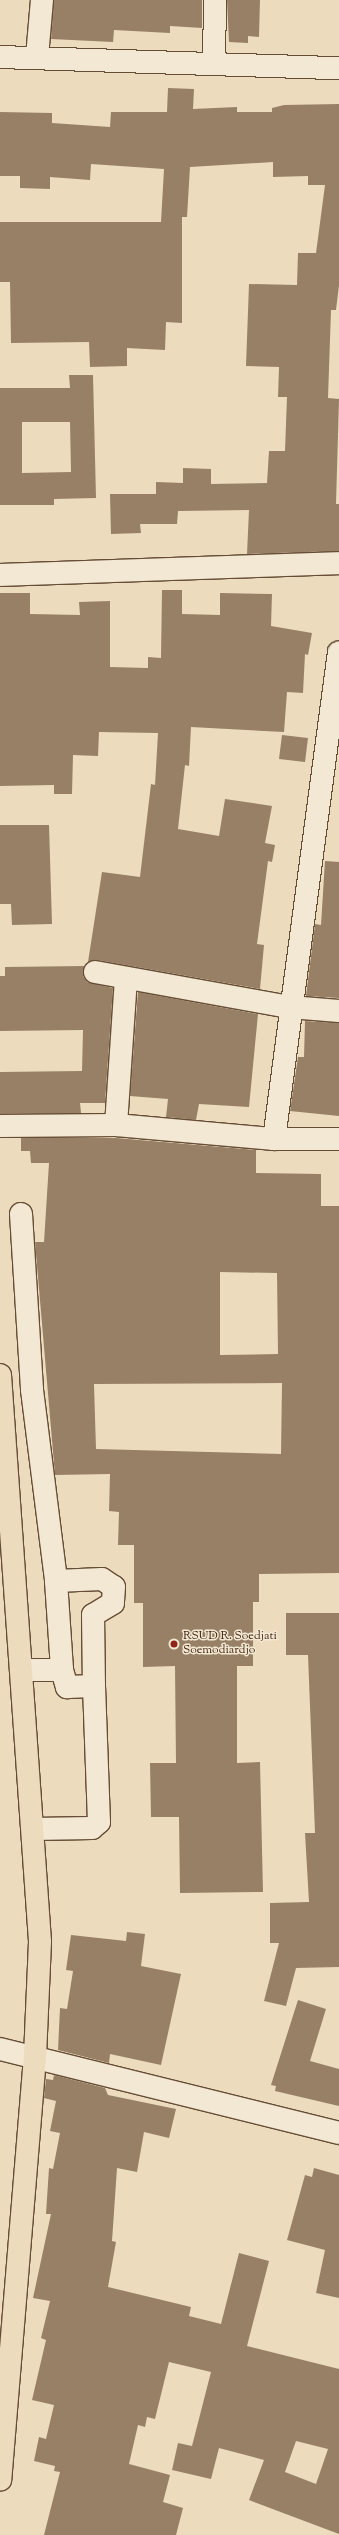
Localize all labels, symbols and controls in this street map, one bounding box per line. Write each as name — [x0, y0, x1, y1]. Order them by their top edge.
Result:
place label: RSUD R. Soedjati Soemodiardjo — [183, 1630, 277, 1658]
marker: RSUD R. Soedjati Soemodiardjo — [168, 1638, 180, 1650]

